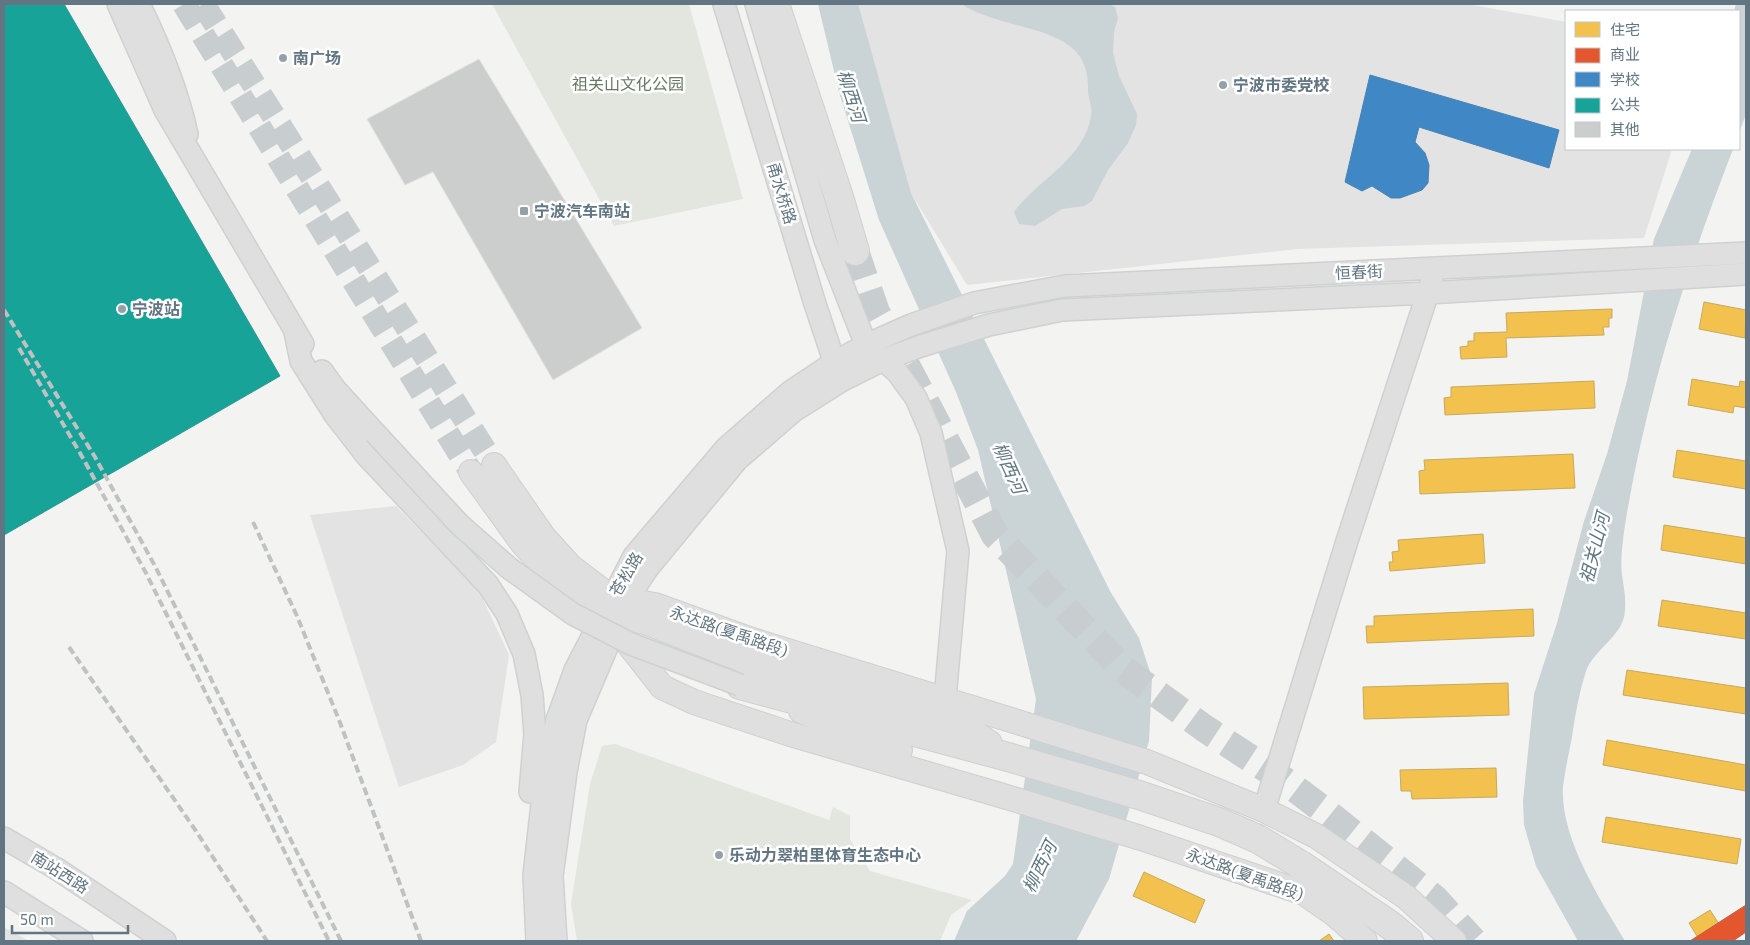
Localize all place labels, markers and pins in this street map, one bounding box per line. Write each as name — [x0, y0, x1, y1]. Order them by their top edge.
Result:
place label: 南广场 — [293, 48, 341, 67]
marker: 南广场 — [277, 52, 289, 64]
place label: 宁波市委党校 — [1233, 75, 1330, 94]
marker: 宁波市委党校 — [1217, 79, 1229, 91]
place label: 宁波汽车南站 — [534, 201, 630, 220]
marker: 宁波汽车南站 — [518, 205, 530, 217]
place label: 宁波站 — [132, 299, 180, 318]
marker: 宁波站 — [116, 303, 128, 315]
place label: 乐动力翠柏里体育生态中心 — [729, 845, 921, 864]
marker: 乐动力翠柏里体育生态中心 — [713, 849, 725, 861]

